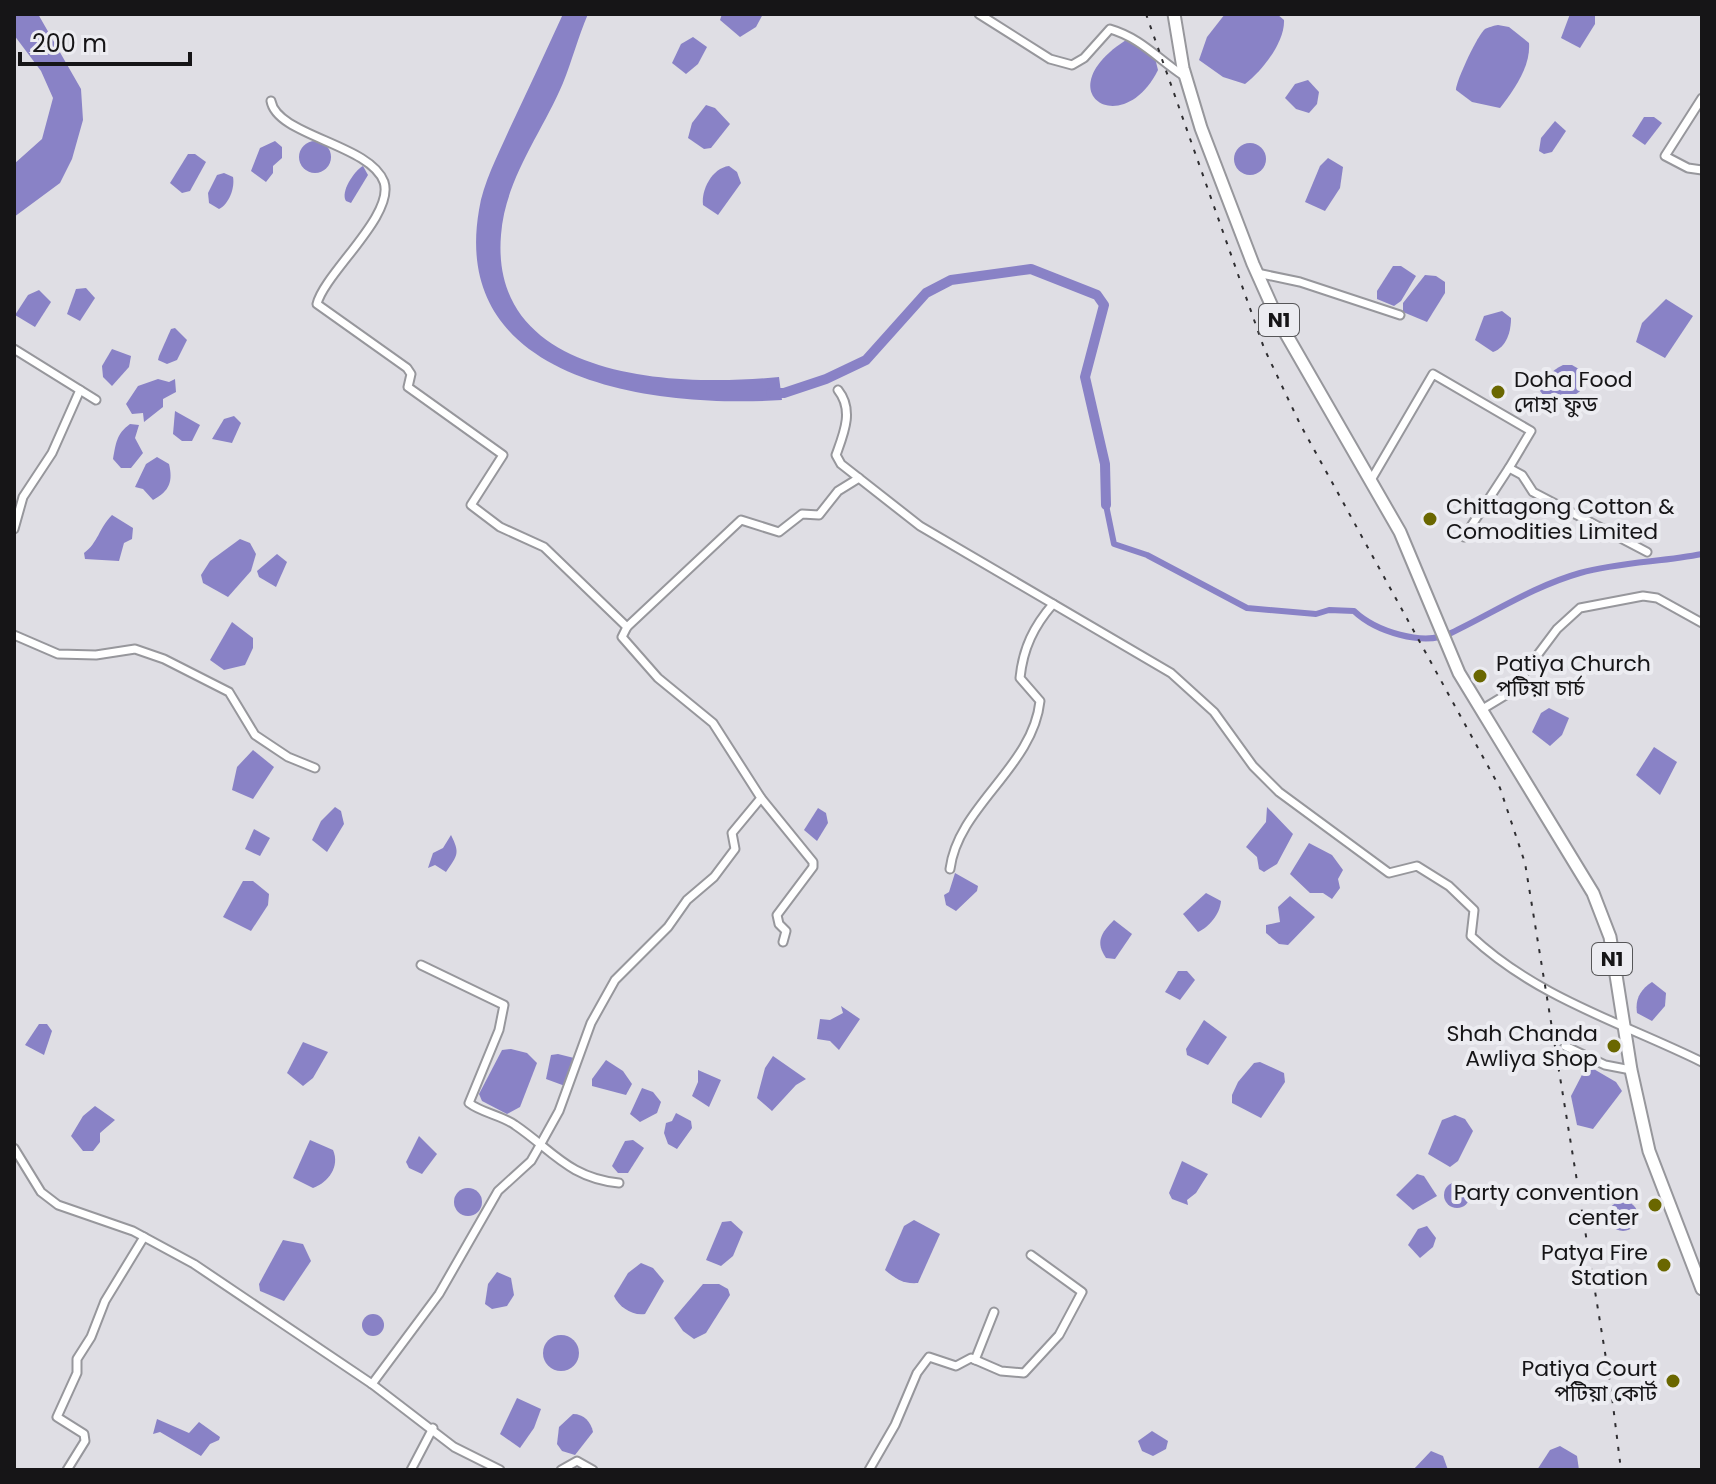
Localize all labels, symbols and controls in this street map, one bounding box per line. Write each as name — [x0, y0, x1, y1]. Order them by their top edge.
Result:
scale bar — [20, 16, 190, 66]
text: 200 m — [32, 27, 107, 60]
road number: N1 — [1259, 304, 1299, 336]
place label: Doha Food দোহা ফুড — [1514, 364, 1633, 420]
marker: Doha Food দোহা ফুড — [1489, 383, 1507, 401]
place label: Chittagong Cotton & Comodities Limited — [1446, 491, 1675, 547]
marker: Chittagong Cotton & Comodities Limited — [1421, 510, 1439, 528]
place label: Patiya Church পটিয়া চার্চ — [1496, 648, 1651, 704]
marker: Patiya Church পটিয়া চার্চ — [1471, 667, 1489, 685]
road number: N1 — [1592, 943, 1632, 975]
place label: Shah Chanda Awliya Shop — [1446, 1018, 1598, 1074]
marker: Shah Chanda Awliya Shop — [1605, 1037, 1623, 1055]
place label: Party convention center — [1454, 1177, 1639, 1233]
marker: Party convention center — [1646, 1196, 1664, 1214]
place label: Patya Fire Station — [1541, 1237, 1648, 1293]
marker: Patya Fire Station — [1655, 1256, 1673, 1274]
place label: Patiya Court পটিয়া কোর্ট — [1521, 1353, 1658, 1409]
marker: Patiya Court পটিয়া কোর্ট — [1664, 1372, 1682, 1390]

